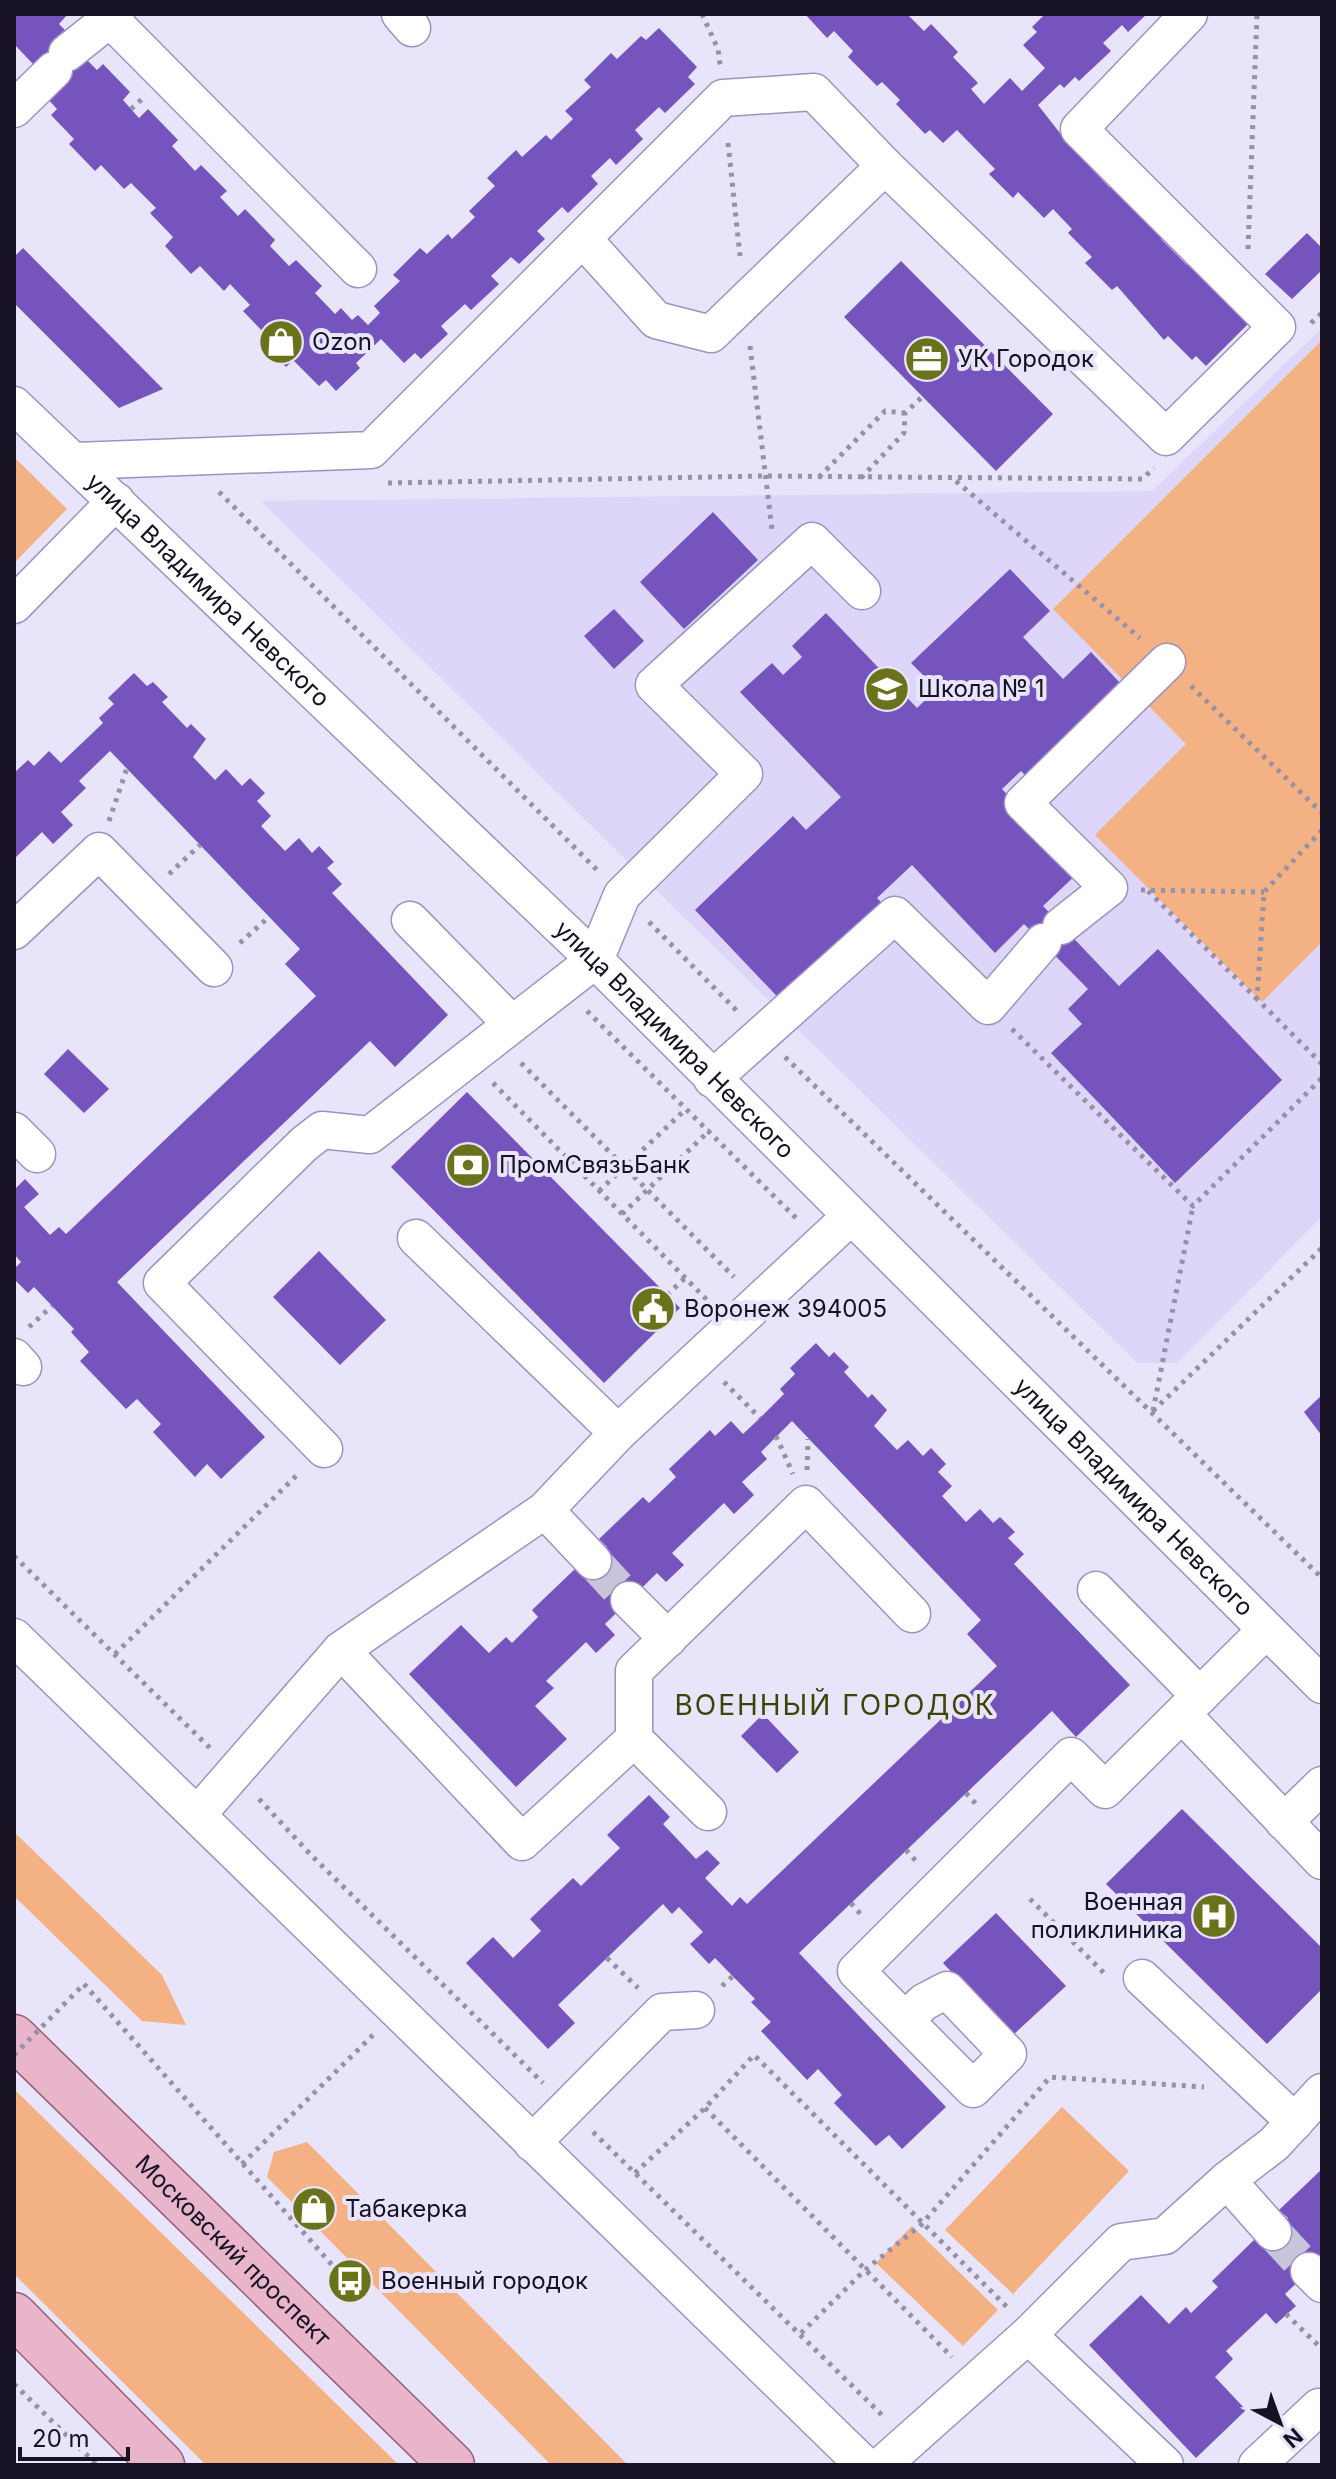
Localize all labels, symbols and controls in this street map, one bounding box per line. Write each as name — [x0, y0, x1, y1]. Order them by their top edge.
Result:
shop icon: Ozon — [257, 318, 305, 366]
place label: Ozon — [312, 327, 372, 356]
office icon: УК Городок — [903, 335, 951, 383]
place label: УК Городок — [958, 344, 1094, 373]
street label: улица Владимира Невского — [80, 467, 336, 713]
school or university icon: Школа № 1 — [863, 665, 911, 713]
place label: Школа № 1 — [918, 674, 1045, 703]
street label: улица Владимира Невского — [549, 914, 801, 1164]
bank icon: ПромСвязьБанк — [444, 1141, 492, 1189]
place label: ПромСвязьБанк — [499, 1150, 690, 1179]
public building icon: Воронеж 394005 — [629, 1285, 677, 1333]
place label: Воронеж 394005 — [684, 1294, 887, 1323]
street label: улица Владимира Невского — [1008, 1371, 1259, 1622]
district label: ВОЕННЫЙ ГОРОДОК — [674, 1687, 996, 1722]
place label: Военная поликлиника — [1031, 1887, 1183, 1944]
hospital icon: Военная поликлиника — [1190, 1892, 1238, 1940]
street label: Московский проспект — [130, 2149, 337, 2352]
shop icon: Табакерка — [290, 2185, 338, 2233]
place label: Табакерка — [345, 2194, 468, 2223]
bus stop icon: Военный городок — [326, 2257, 374, 2305]
place label: Военный городок — [381, 2266, 588, 2295]
north arrow — [1240, 2383, 1320, 2463]
scale bar — [20, 2411, 128, 2461]
text: N — [1278, 2423, 1308, 2453]
text: 20 m — [32, 2424, 90, 2453]

